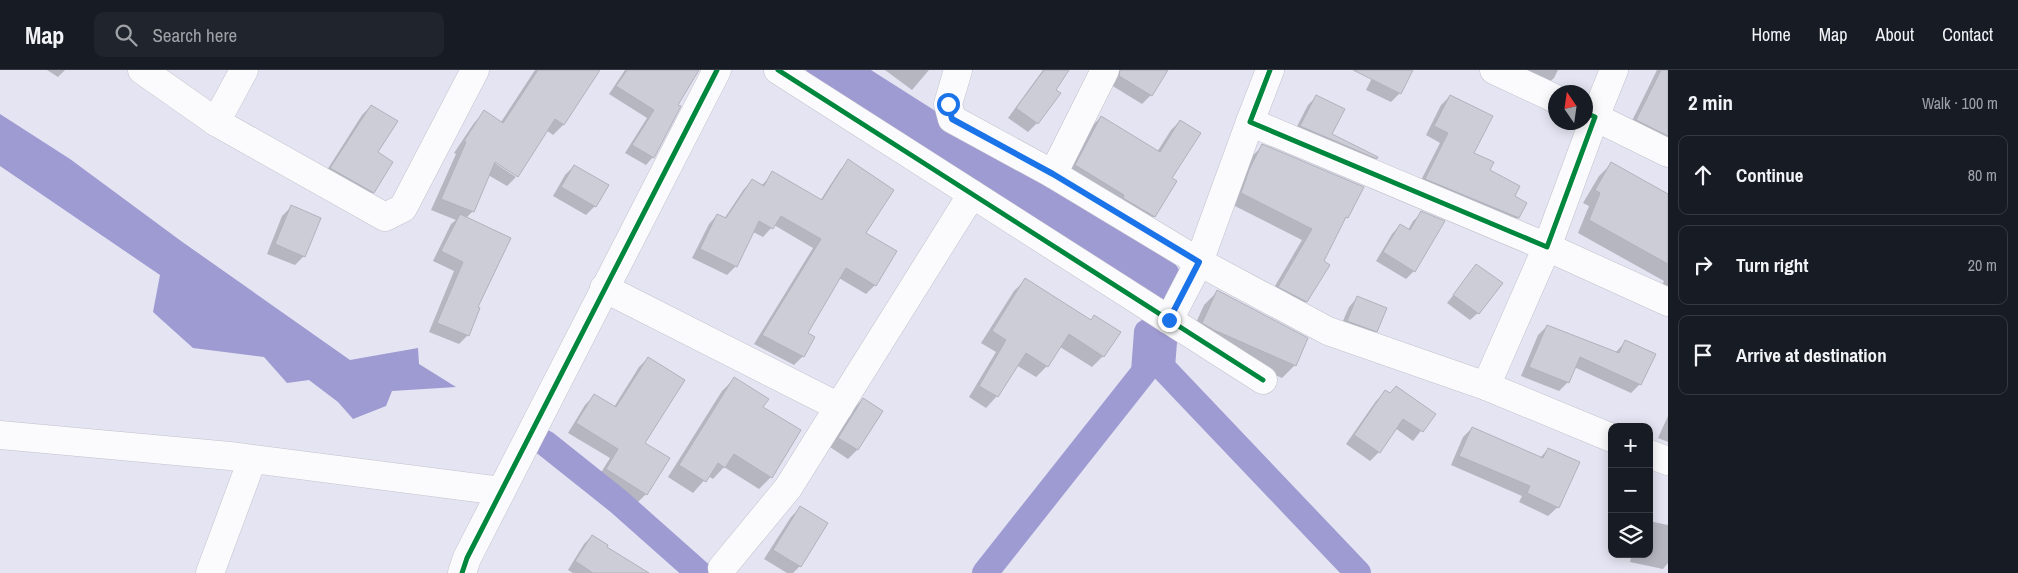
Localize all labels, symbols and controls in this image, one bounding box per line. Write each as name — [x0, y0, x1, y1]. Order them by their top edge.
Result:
search box — [94, 12, 444, 57]
text: Map — [25, 19, 64, 51]
icon: search — [112, 21, 140, 49]
text: Search here — [152, 22, 237, 48]
text: Home — [1751, 22, 1791, 47]
text: Map — [1819, 22, 1848, 47]
text: About — [1876, 22, 1914, 47]
text: Contact — [1942, 22, 1993, 47]
north arrow — [1548, 85, 1593, 130]
text: 2 min — [1688, 88, 1733, 117]
text: Walk · 100 m — [1922, 92, 1998, 114]
route start — [937, 93, 960, 116]
icon: ahead — [1689, 161, 1717, 189]
text: Continue — [1736, 162, 1804, 188]
text: 80 m — [1968, 164, 1997, 186]
icon: right — [1689, 251, 1717, 279]
text: Turn right — [1736, 252, 1808, 278]
text: 20 m — [1968, 254, 1997, 276]
route end — [1158, 309, 1181, 332]
icon: arrive — [1689, 341, 1717, 369]
text: Arrive at destination — [1736, 342, 1887, 368]
map controls — [1608, 423, 1653, 558]
button: + — [1608, 423, 1653, 468]
button: − — [1608, 468, 1653, 513]
button: layers — [1608, 513, 1653, 558]

